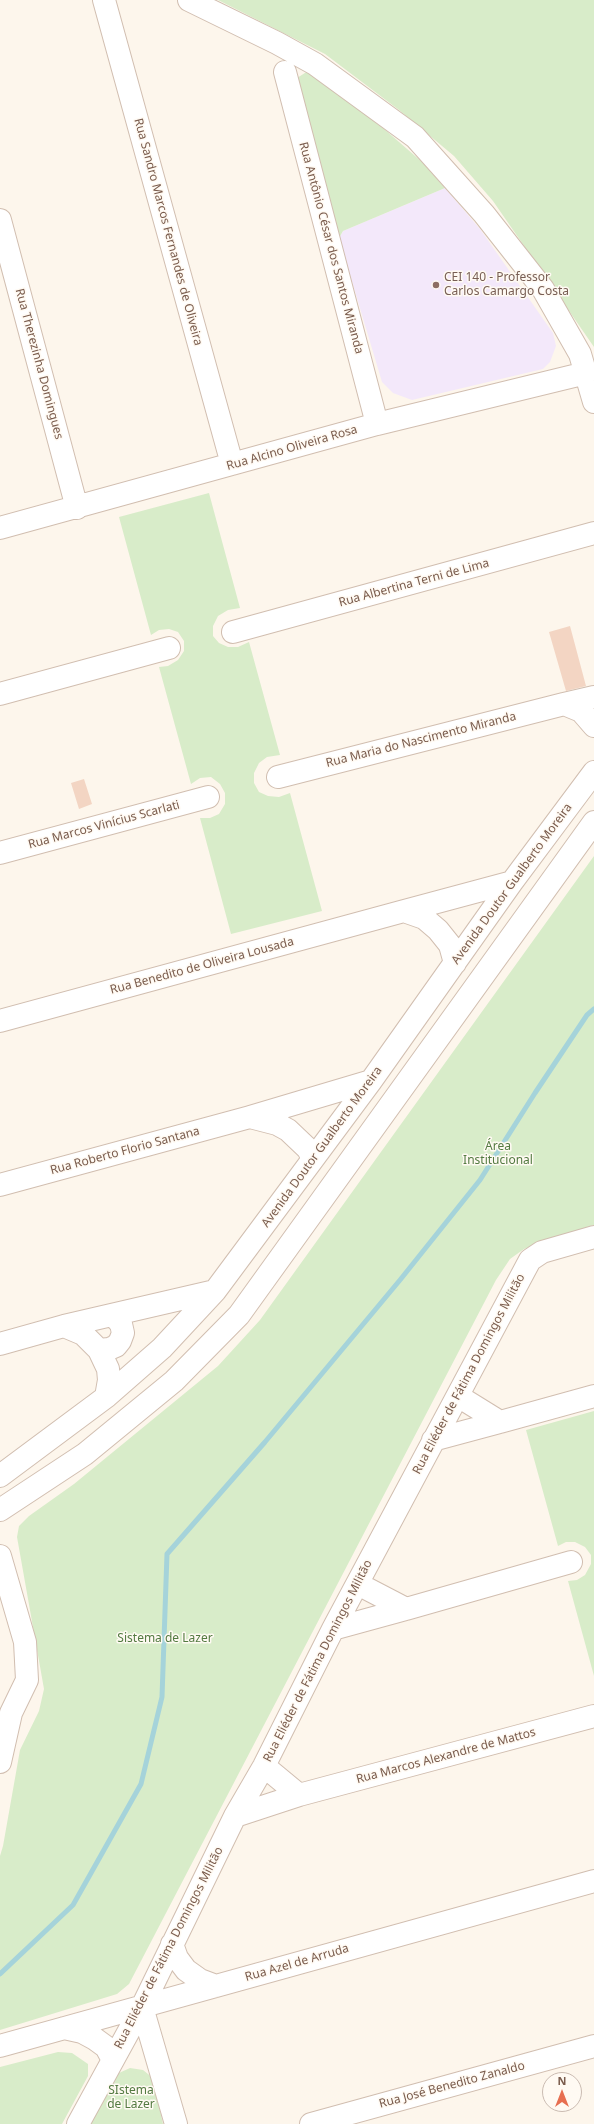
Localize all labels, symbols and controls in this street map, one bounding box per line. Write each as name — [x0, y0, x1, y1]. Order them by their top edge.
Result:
street label: Rua Sandro Marcos Fernandes de Oliveira — [131, 117, 205, 347]
street label: Rua Antônio César dos Santos Miranda — [296, 140, 366, 356]
place label: CEI 140 - Professor Carlos Camargo Costa — [444, 271, 569, 299]
marker: CEI 140 - Professor Carlos Camargo Costa — [431, 280, 441, 290]
street label: Rua Therezinha Domingues — [12, 287, 66, 441]
street label: Rua Alcino Oliveira Rosa — [225, 422, 359, 474]
street label: Rua Albertina Terni de Lima — [337, 556, 491, 610]
street label: Rua Maria do Nascimento Miranda — [324, 709, 518, 771]
street label: Rua Marcos Vinícius Scarlati — [27, 798, 181, 852]
street label: Avenida Doutor Gualberto Moreira — [449, 801, 575, 967]
street label: Rua Benedito de Oliveira Lousada — [109, 935, 295, 997]
street label: Avenida Doutor Gualberto Moreira — [259, 1064, 385, 1230]
street label: Rua Roberto Florio Santana — [49, 1124, 201, 1178]
park label: Área Institucional — [463, 1140, 533, 1168]
street label: Rua Eliéder de Fátima Domingos Militão — [410, 1271, 528, 1477]
street label: Rua Eliéder de Fátima Domingos Militão — [260, 1557, 376, 1765]
park label: Sistema de Lazer — [117, 1632, 213, 1646]
street label: Rua Marcos Alexandre de Mattos — [355, 1725, 537, 1787]
street label: Rua Eliéder de Fátima Domingos Militão — [111, 1844, 227, 2052]
street label: Rua Azel de Arruda — [243, 1941, 351, 1985]
street label: Rua José Benedito Zanaldo — [378, 2059, 526, 2111]
north arrow — [542, 2072, 582, 2112]
text: N — [558, 2073, 566, 2088]
park label: SIstema de Lazer — [107, 2084, 155, 2112]

